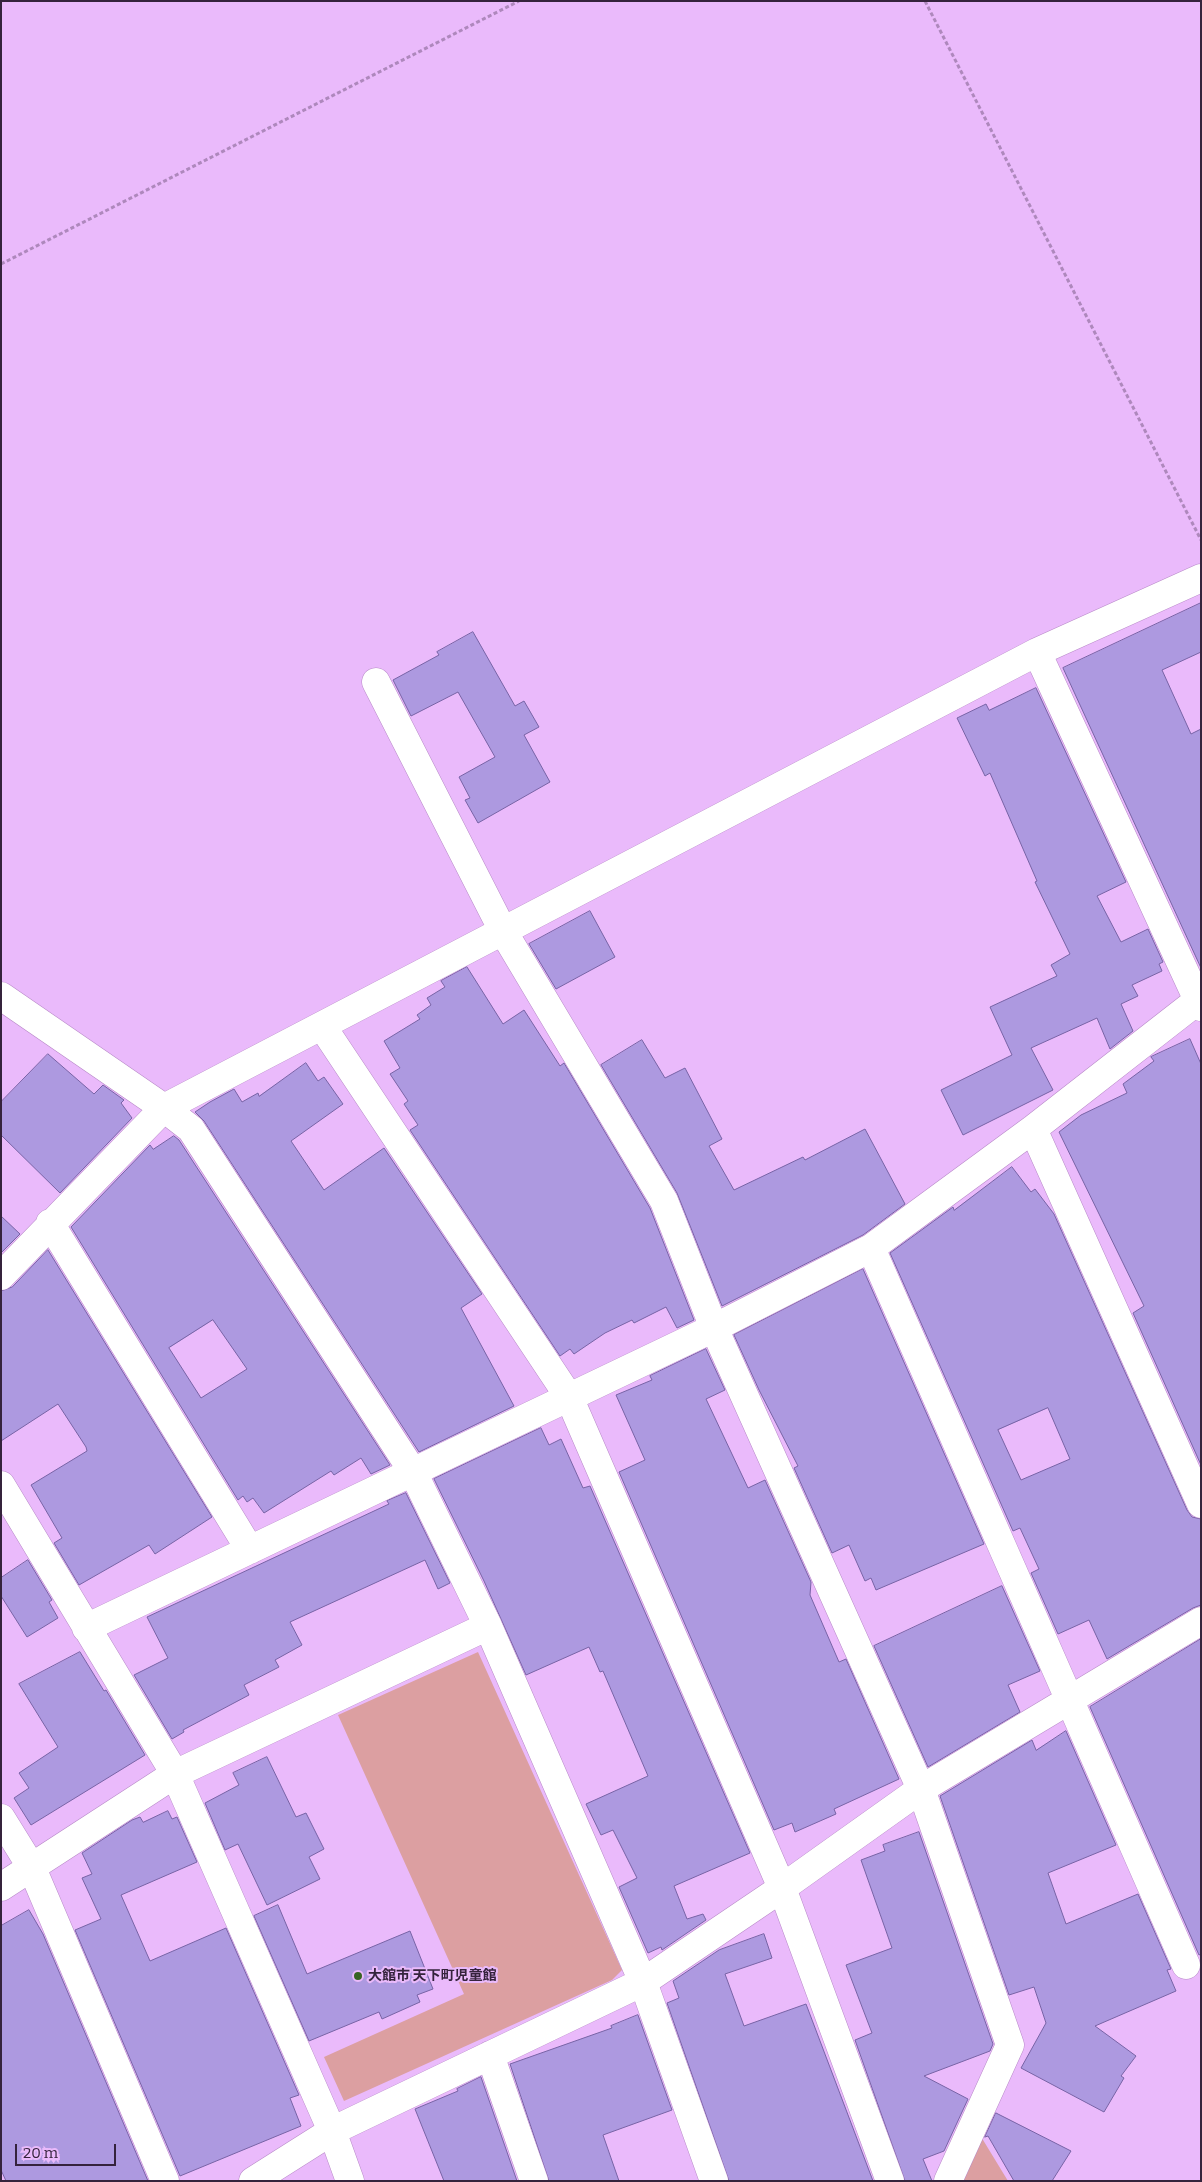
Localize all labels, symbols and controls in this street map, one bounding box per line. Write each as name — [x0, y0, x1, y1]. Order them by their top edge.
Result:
place label: 大館市 天下町児童館 — [368, 1968, 497, 1984]
marker: 大館市 天下町児童館 — [352, 1970, 364, 1982]
scale bar — [18, 2134, 119, 2166]
text: 20 m — [23, 2144, 58, 2162]

